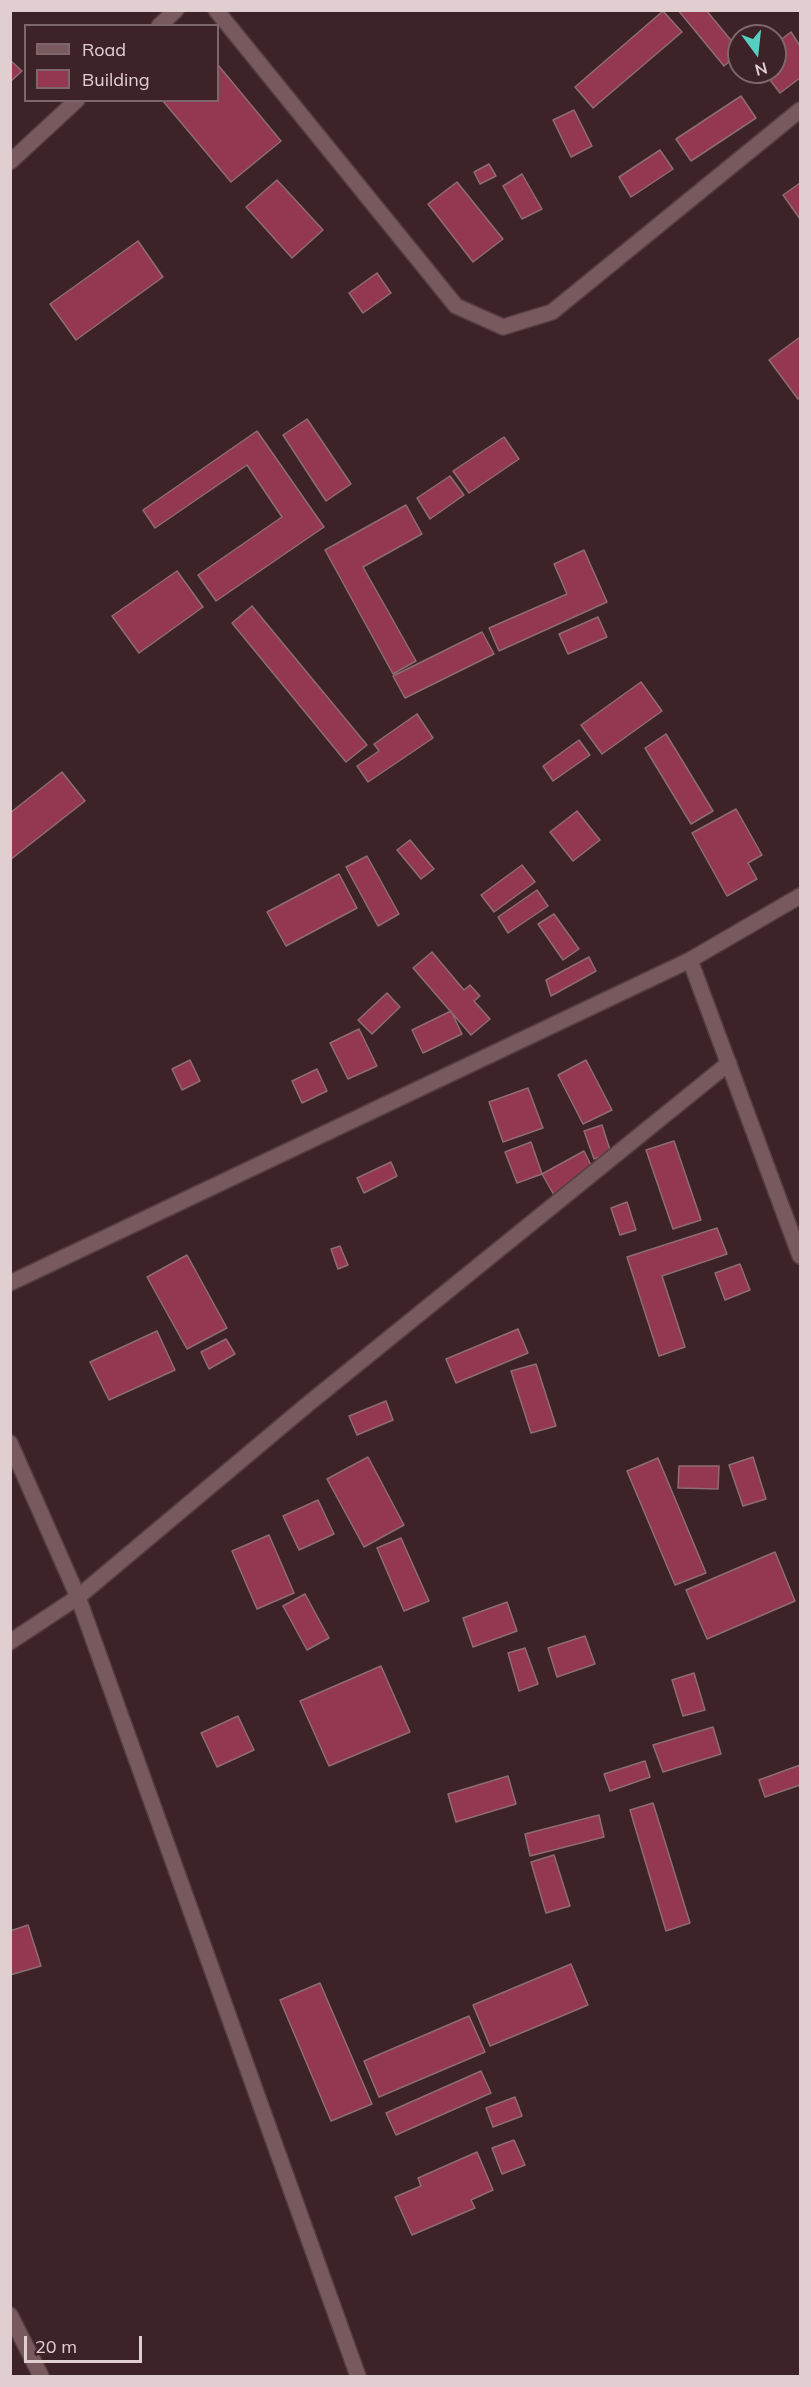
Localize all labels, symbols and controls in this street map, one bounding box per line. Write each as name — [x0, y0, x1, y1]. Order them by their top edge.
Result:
legend — [24, 24, 219, 102]
north arrow — [727, 24, 787, 84]
text: Road — [82, 38, 126, 61]
text: N — [753, 58, 770, 81]
text: Building — [82, 68, 150, 91]
scale bar — [27, 2324, 146, 2362]
text: 20 m — [35, 2335, 77, 2358]

